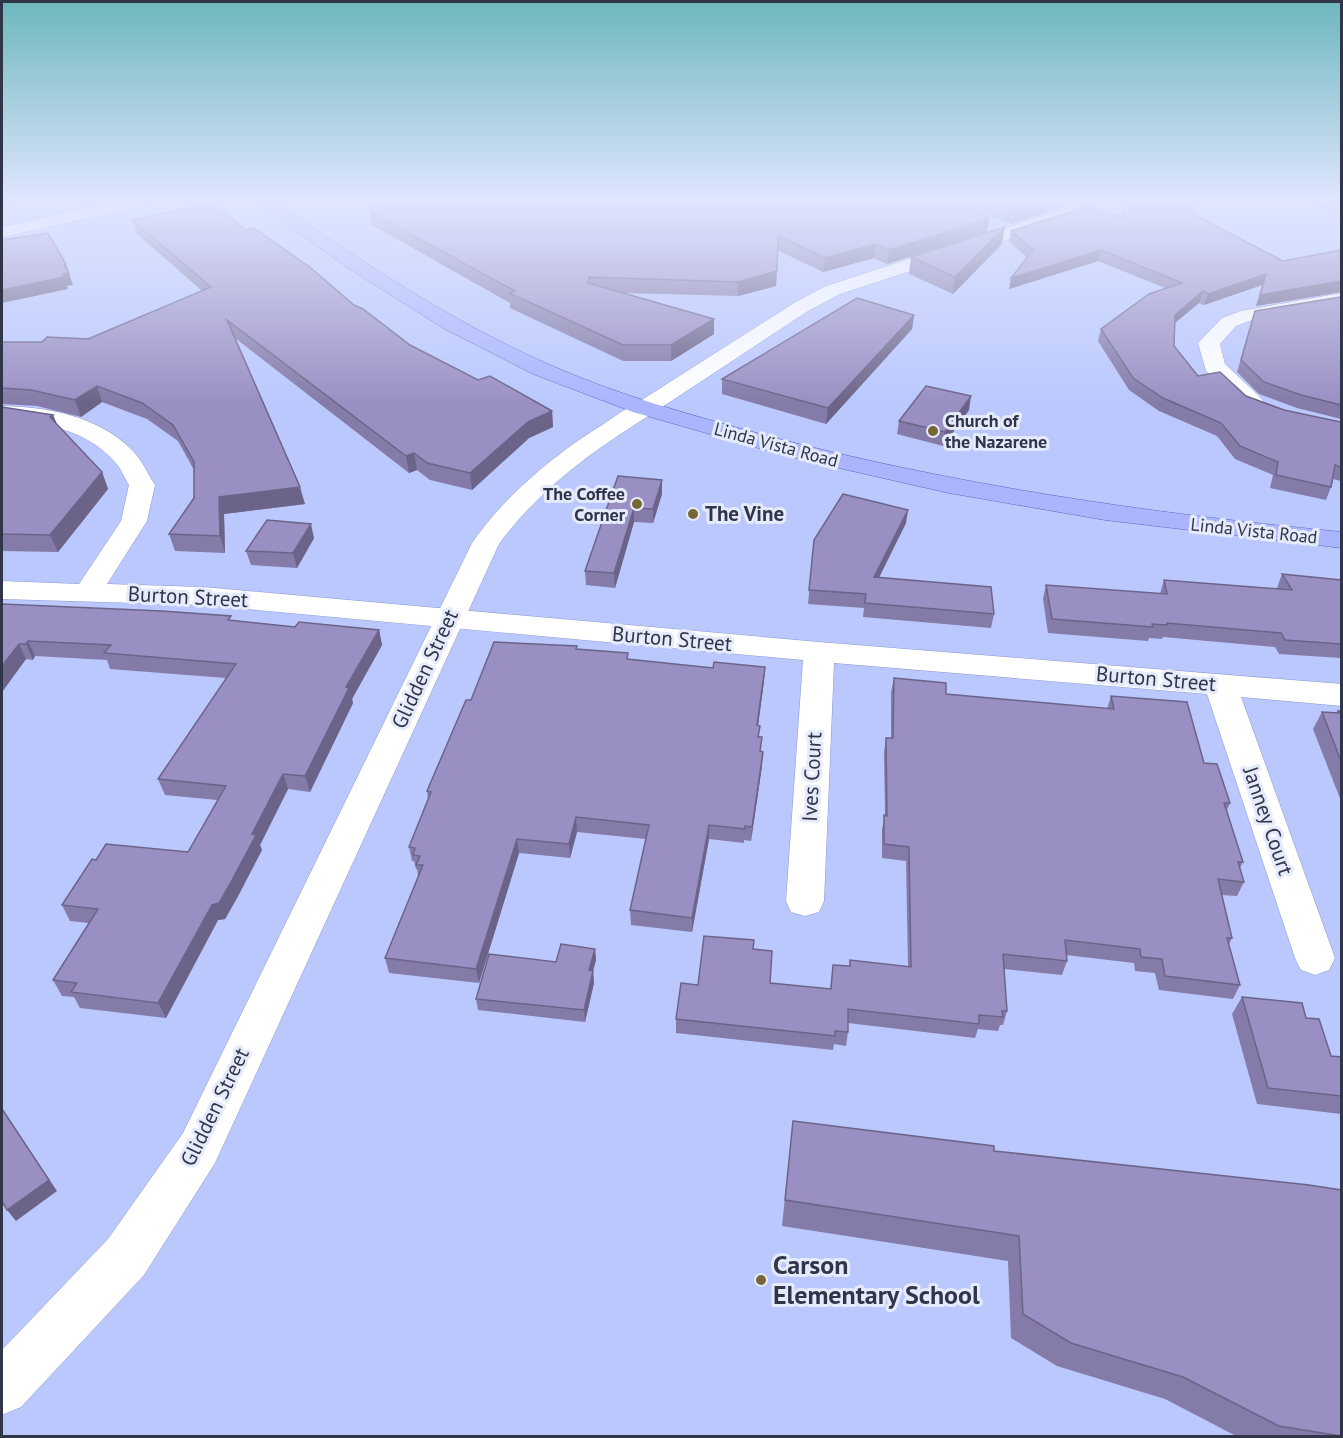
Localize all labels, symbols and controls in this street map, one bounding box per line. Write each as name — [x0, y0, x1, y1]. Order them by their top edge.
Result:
place label: Church of the Nazarene — [945, 409, 1047, 453]
street label: Linda Vista Road — [712, 417, 841, 472]
marker: Church of the Nazarene — [926, 424, 940, 438]
place label: The Coffee Corner — [543, 482, 626, 526]
marker: The Coffee Corner — [630, 497, 644, 511]
place label: The Vine — [705, 500, 784, 527]
marker: The Vine — [686, 507, 700, 521]
street label: Linda Vista Road — [1189, 512, 1319, 549]
street label: Burton Street — [127, 580, 249, 613]
street label: Glidden Street — [385, 605, 464, 733]
street label: Burton Street — [611, 620, 733, 657]
street label: Burton Street — [1095, 660, 1217, 697]
street label: Ives Court — [796, 731, 827, 823]
street label: Janney Court — [1237, 762, 1300, 879]
street label: Glidden Street — [174, 1043, 255, 1170]
place label: Carson Elementary School — [773, 1248, 980, 1311]
marker: Carson Elementary School — [754, 1273, 768, 1287]

